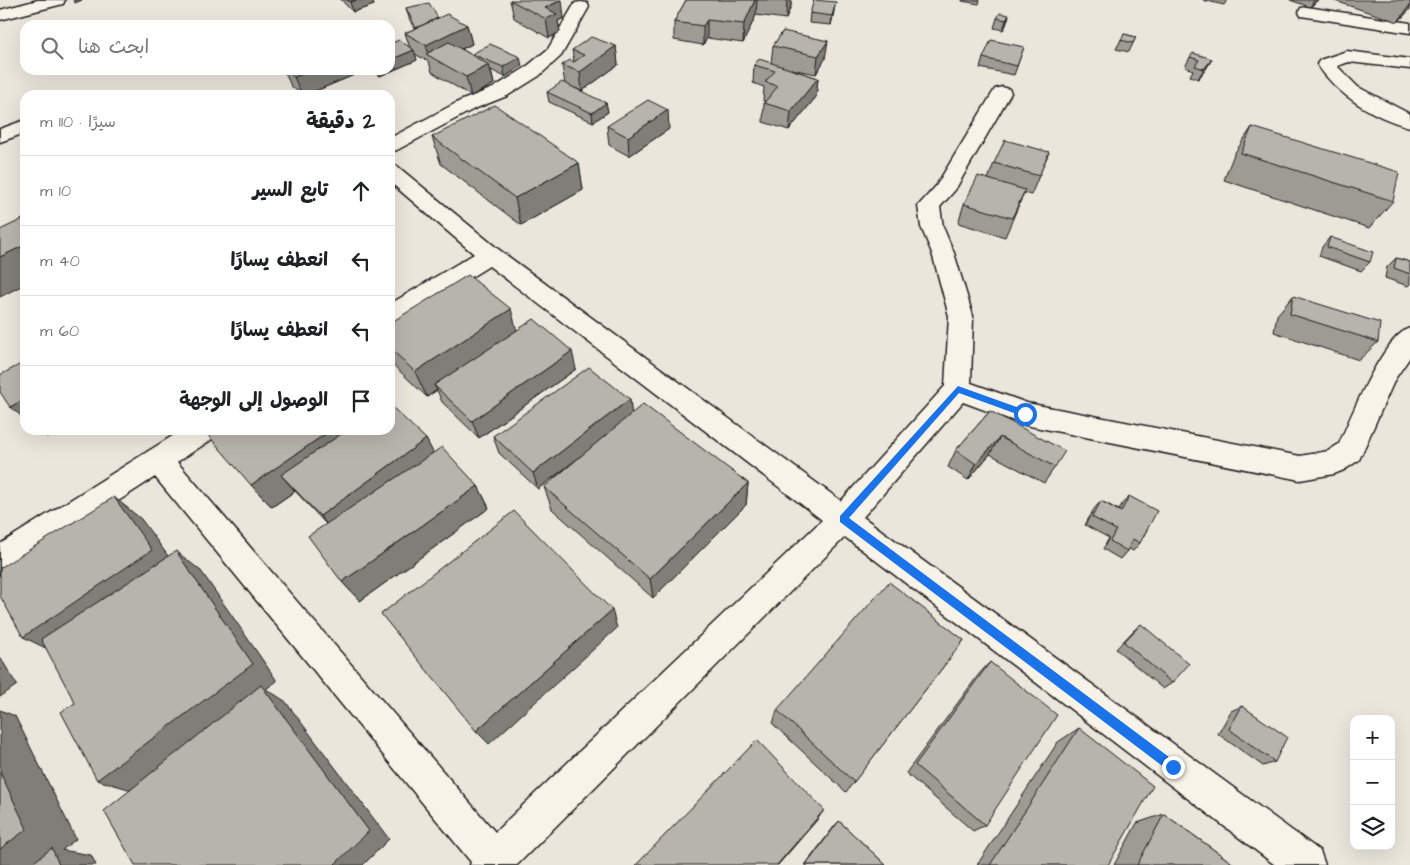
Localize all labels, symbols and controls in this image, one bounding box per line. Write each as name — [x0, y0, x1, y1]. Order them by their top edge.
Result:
search box — [20, 20, 395, 75]
icon: search — [38, 34, 66, 62]
text: ابحث هنا — [78, 34, 149, 61]
text: 2 دقيقة — [306, 107, 375, 136]
text: سيرًا · 110 m — [40, 111, 116, 133]
text: تابع السير — [253, 177, 328, 204]
icon: ahead — [347, 177, 375, 205]
text: 10 m — [40, 180, 71, 202]
text: انعطف يسارًا — [231, 247, 328, 274]
icon: left — [347, 247, 375, 275]
text: 40 m — [40, 250, 80, 272]
text: انعطف يسارًا — [231, 317, 328, 344]
icon: left — [347, 317, 375, 345]
text: 60 m — [40, 320, 79, 342]
text: الوصول إلى الوجهة — [179, 387, 328, 414]
icon: arrive — [347, 387, 375, 415]
route start — [1014, 403, 1037, 426]
map controls — [1350, 715, 1395, 850]
button: + — [1350, 715, 1395, 760]
route end — [1162, 756, 1185, 779]
button: − — [1350, 760, 1395, 805]
button: layers — [1350, 805, 1395, 850]

